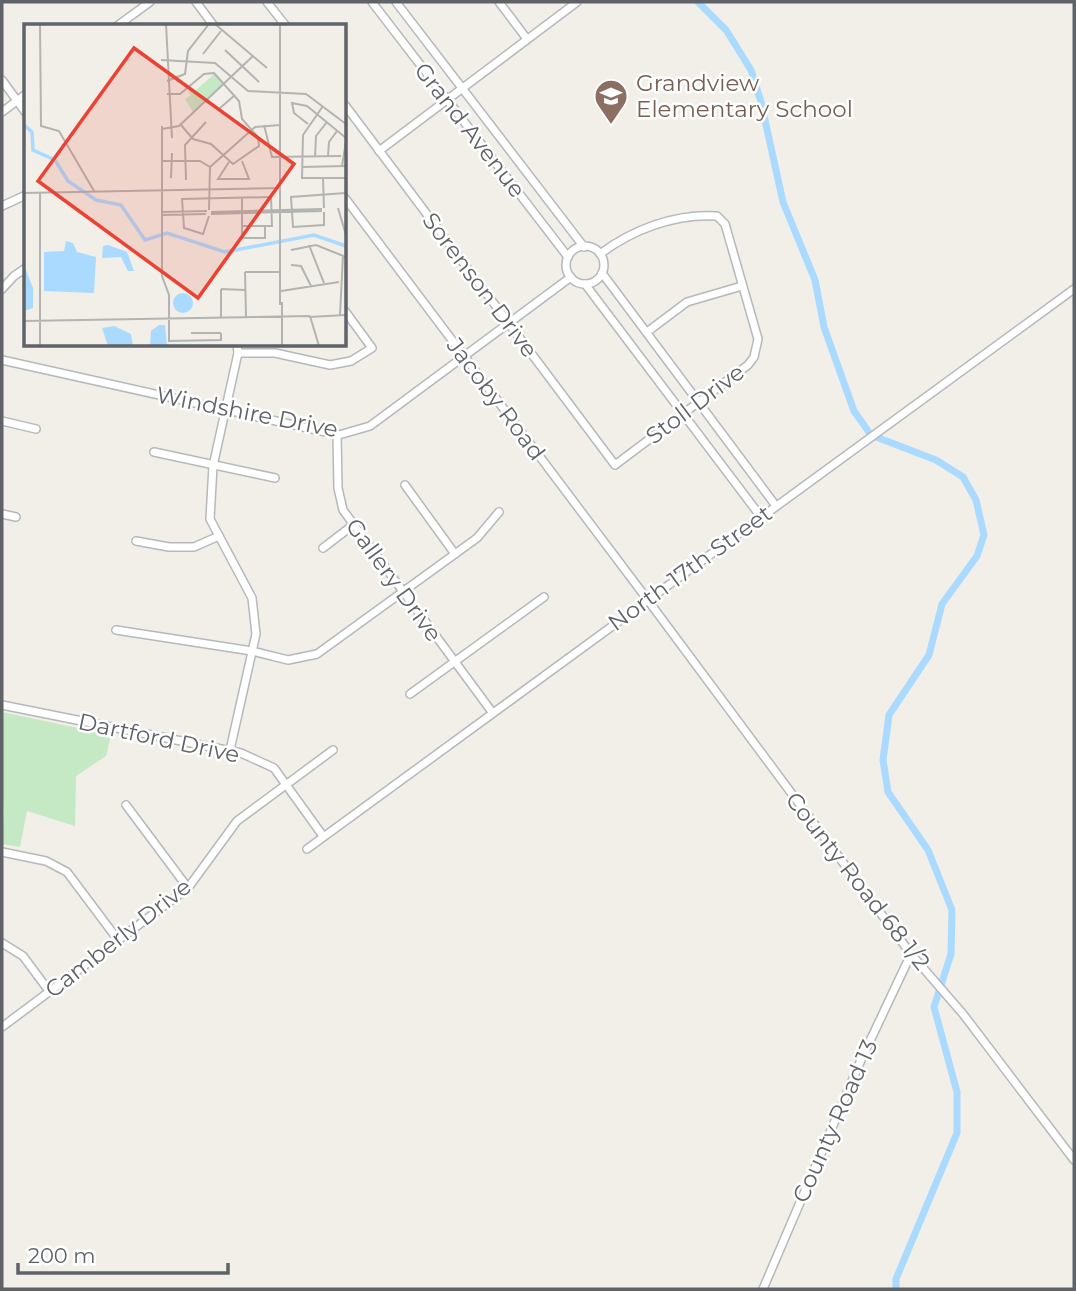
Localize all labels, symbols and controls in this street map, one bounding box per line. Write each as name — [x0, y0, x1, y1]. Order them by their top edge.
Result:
inset map — [24, 24, 346, 346]
street label: Grand Avenue — [409, 57, 531, 203]
place label: Grandview Elementary School — [636, 69, 853, 123]
school or university icon: Grandview Elementary School — [592, 77, 630, 126]
street label: Sorenson Drive — [416, 207, 544, 363]
street label: Jacoby Road — [440, 331, 551, 466]
street label: Stoll Drive — [640, 358, 750, 450]
street label: Windshire Drive — [154, 381, 340, 443]
street label: North 17th Street — [603, 499, 777, 637]
street label: Gallery Drive — [340, 513, 448, 647]
street label: Dartford Drive — [76, 707, 242, 769]
street label: County Road 68 1/2 — [780, 786, 936, 976]
street label: Camberly Drive — [39, 872, 197, 1004]
street label: County Road 13 — [786, 1035, 884, 1207]
scale bar — [18, 1232, 228, 1276]
text: 200 m — [28, 1243, 95, 1268]

